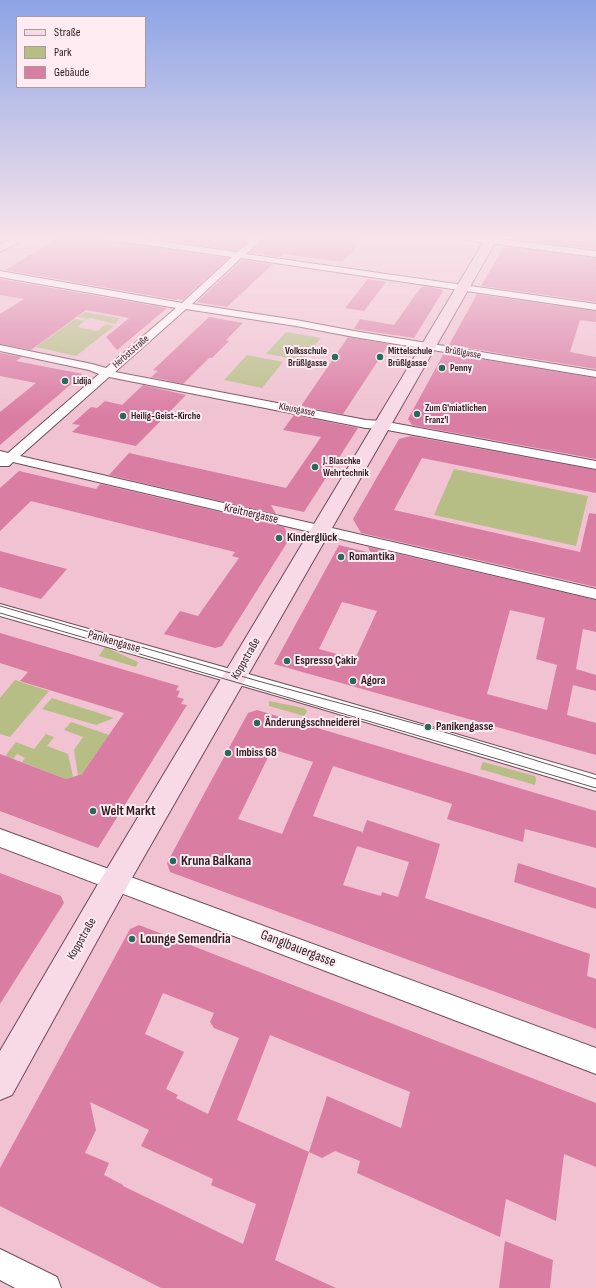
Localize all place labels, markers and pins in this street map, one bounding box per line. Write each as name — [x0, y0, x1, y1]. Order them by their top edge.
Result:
place label: Volksschule Brüßlgasse — [285, 345, 327, 368]
place label: Mittelschule Brüßlgasse — [388, 345, 432, 368]
marker: Volksschule Brüßlgasse — [330, 352, 340, 362]
marker: Mittelschule Brüßlgasse — [375, 352, 385, 362]
place label: Penny — [450, 362, 472, 374]
marker: Penny — [437, 363, 447, 373]
place label: Lidija — [73, 375, 91, 387]
marker: Lidija — [60, 376, 70, 386]
place label: Zum G'miatlichen Franz'l — [425, 402, 487, 426]
marker: Zum G'miatlichen Franz'l — [412, 409, 422, 419]
place label: Heilig-Geist-Kirche — [131, 410, 201, 422]
marker: Heilig-Geist-Kirche — [118, 411, 128, 421]
place label: J. Blaschke Wehrtechnik — [323, 455, 369, 478]
marker: J. Blaschke Wehrtechnik — [310, 462, 320, 472]
place label: Kinderglück — [287, 531, 337, 545]
marker: Kinderglück — [274, 533, 284, 543]
place label: Romantika — [349, 550, 395, 564]
marker: Romantika — [336, 552, 346, 562]
place label: Espresso Çakir — [295, 654, 357, 668]
marker: Espresso Çakir — [282, 656, 292, 666]
place label: Agora — [361, 674, 385, 688]
marker: Agora — [348, 676, 358, 686]
place label: Änderungsschneiderei — [265, 716, 360, 730]
marker: Änderungsschneiderei — [252, 718, 262, 728]
place label: Panikengasse — [436, 720, 493, 734]
marker: Panikengasse — [423, 722, 433, 732]
place label: Imbiss 68 — [236, 746, 277, 760]
marker: Imbiss 68 — [223, 748, 233, 758]
place label: Welt Markt — [101, 803, 156, 819]
marker: Welt Markt — [88, 806, 98, 816]
place label: Kruna Balkana — [181, 853, 251, 869]
marker: Kruna Balkana — [168, 856, 178, 866]
place label: Lounge Semendria — [140, 931, 231, 947]
marker: Lounge Semendria — [127, 934, 137, 944]

